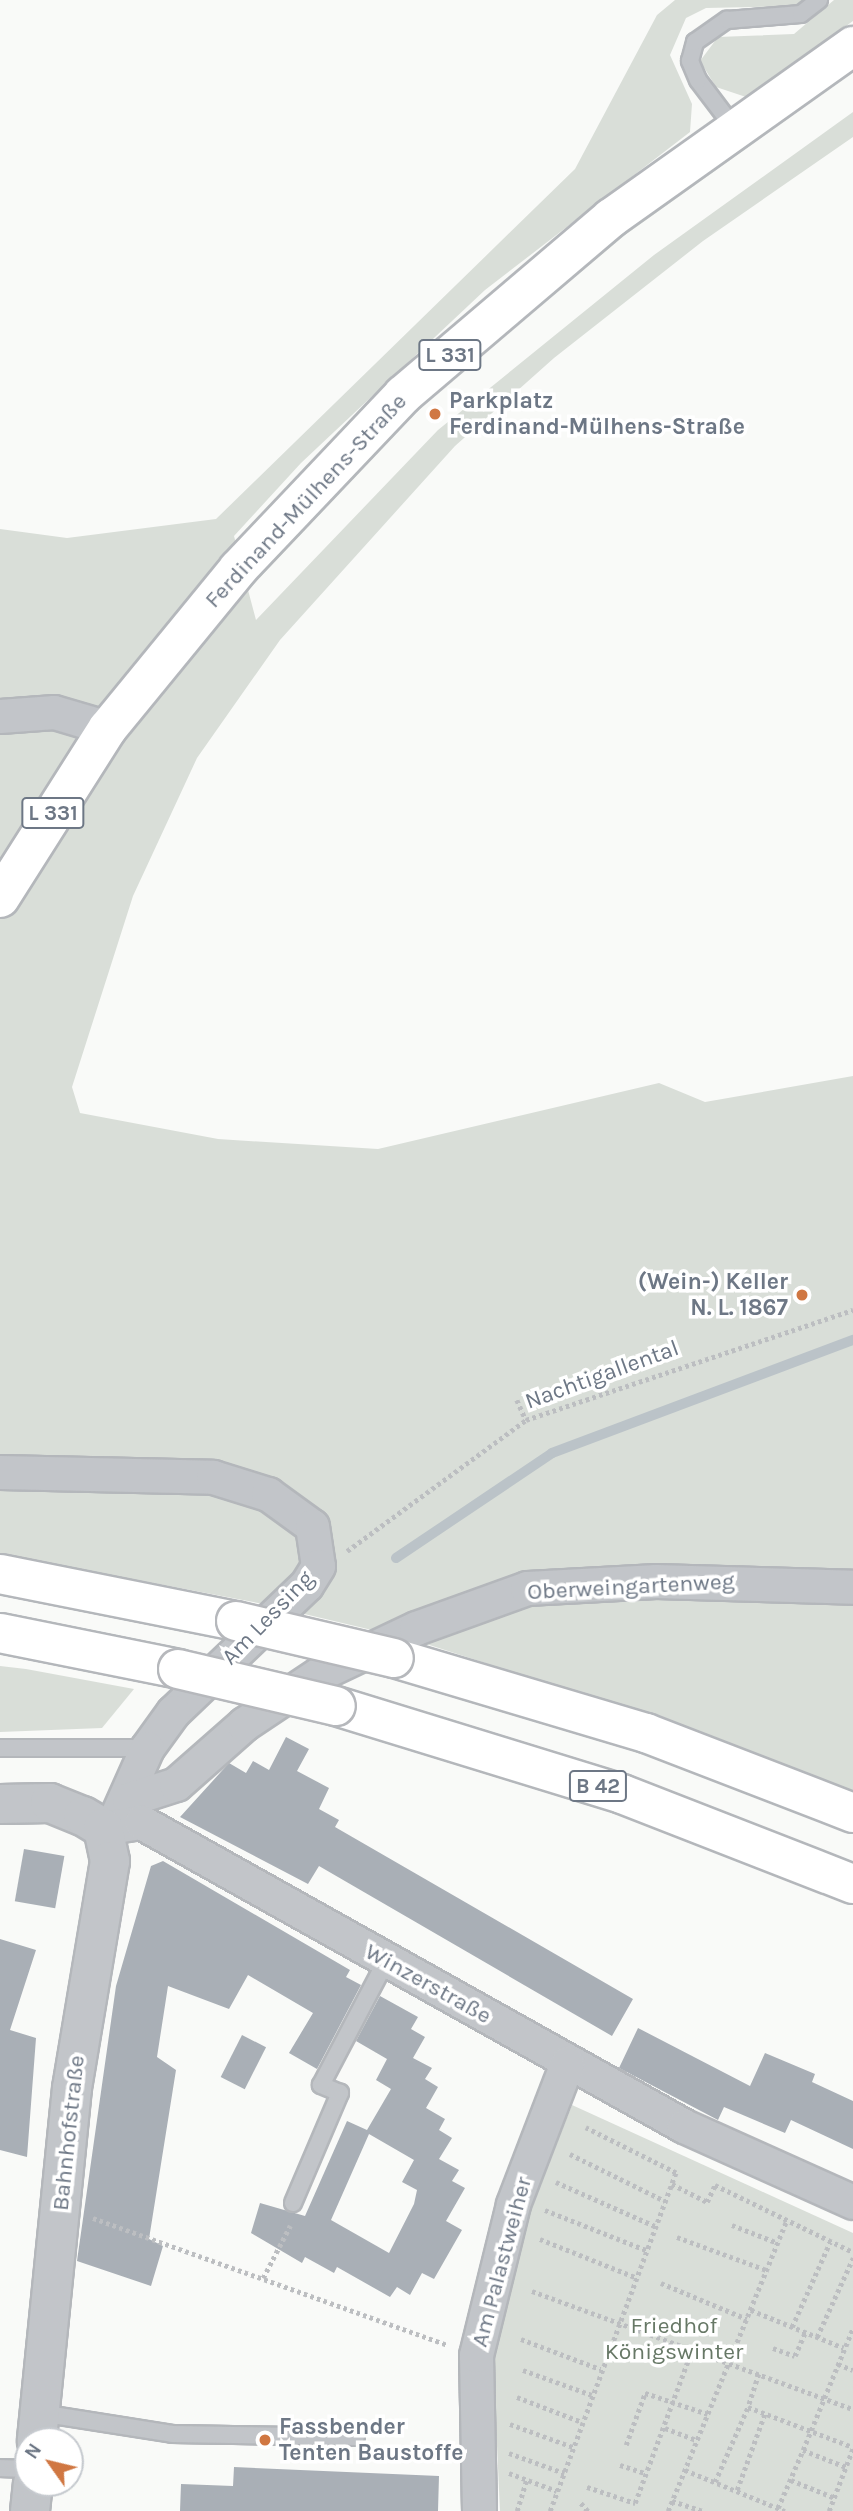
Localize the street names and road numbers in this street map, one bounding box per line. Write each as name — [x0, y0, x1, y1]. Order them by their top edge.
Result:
road number: L 331 — [417, 338, 483, 372]
street label: Ferdinand-Mülhens-Straße — [199, 388, 413, 614]
road number: L 331 — [20, 796, 86, 830]
street label: Nachtigallental — [521, 1334, 683, 1416]
street label: Am Lessing — [216, 1565, 320, 1671]
street label: Oberweingartenweg — [527, 1568, 735, 1606]
road number: B 42 — [568, 1768, 628, 1803]
street label: Winzerstraße — [360, 1938, 496, 2030]
street label: Bahnhofstraße — [47, 2054, 91, 2212]
street label: Am Palastweiher — [466, 2174, 538, 2350]

